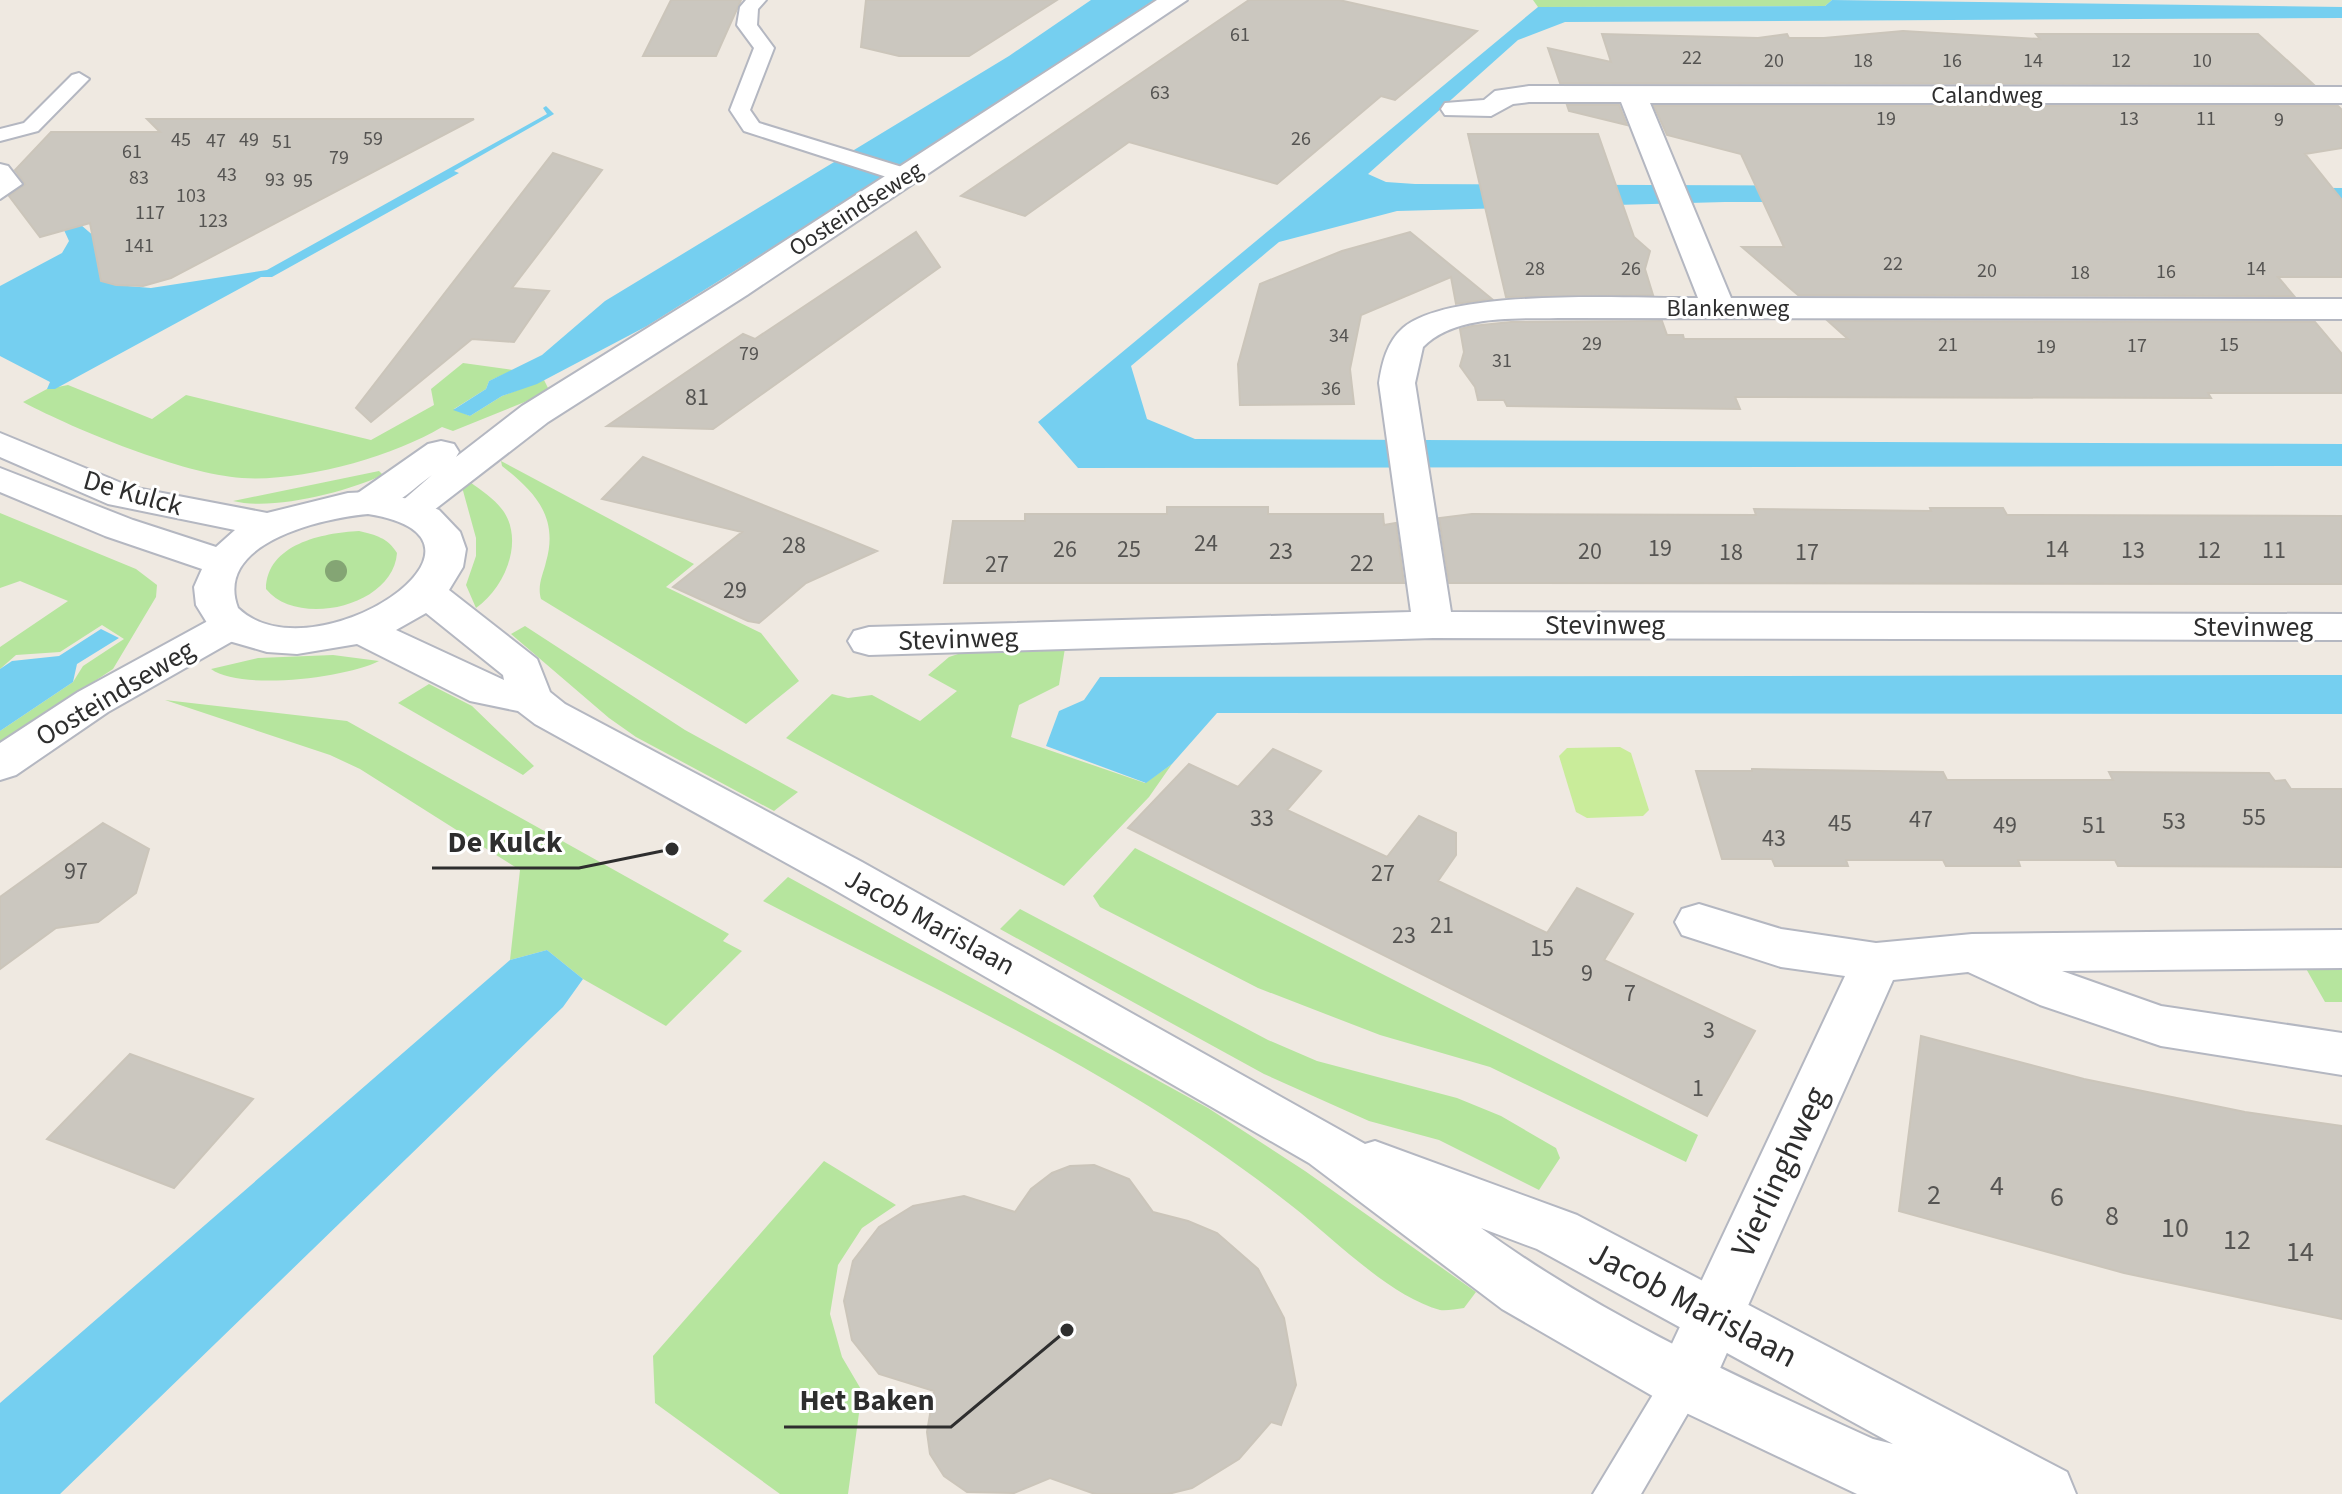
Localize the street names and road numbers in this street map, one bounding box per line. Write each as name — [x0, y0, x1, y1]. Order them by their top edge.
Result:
street label: Calandweg — [1931, 78, 2043, 113]
street label: Oosteindseweg — [782, 153, 930, 265]
street label: Blankenweg — [1667, 291, 1789, 326]
street label: De Kulck — [79, 460, 187, 526]
street label: Stevinweg — [1545, 605, 1665, 645]
street label: Stevinweg — [2193, 607, 2313, 647]
street label: Stevinweg — [897, 617, 1019, 661]
street label: Oosteindseweg — [28, 630, 202, 756]
street label: Jacob Marislaan — [837, 859, 1023, 985]
street label: Vierlinghweg — [1719, 1078, 1841, 1266]
street label: Jacob Marislaan — [1580, 1229, 1806, 1381]

